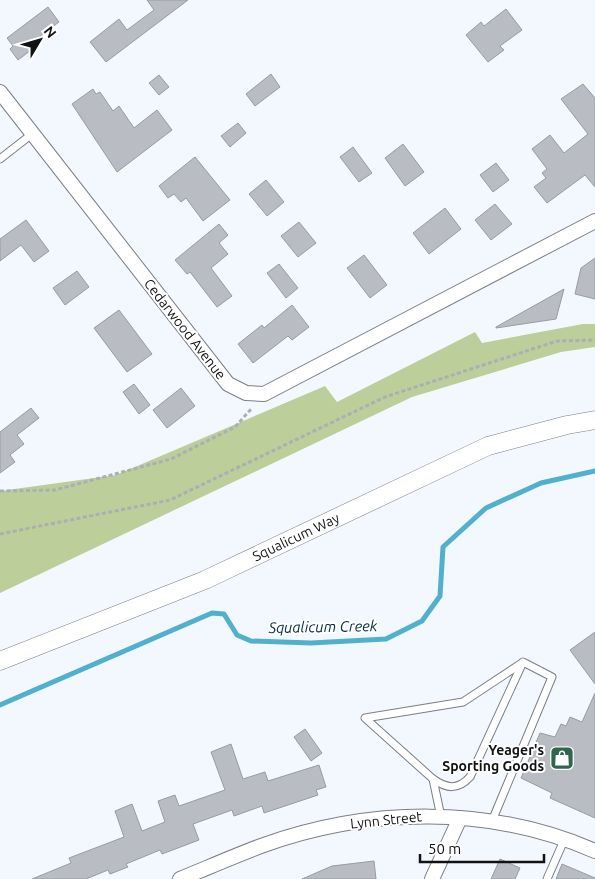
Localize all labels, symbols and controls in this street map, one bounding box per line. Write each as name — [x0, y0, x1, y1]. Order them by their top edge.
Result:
north arrow — [15, 15, 65, 65]
text: N — [41, 23, 60, 41]
street label: Cedarwood Avenue — [141, 276, 229, 382]
street label: Squalicum Way — [250, 509, 342, 564]
water label: Squalicum Creek — [267, 617, 378, 636]
place label: Yeager's Sporting Goods — [442, 742, 544, 774]
shop icon: Yeager's Sporting Goods — [549, 745, 575, 771]
street label: Lynn Street — [349, 808, 423, 832]
scale bar — [420, 832, 544, 864]
text: 50 m — [428, 840, 461, 857]

